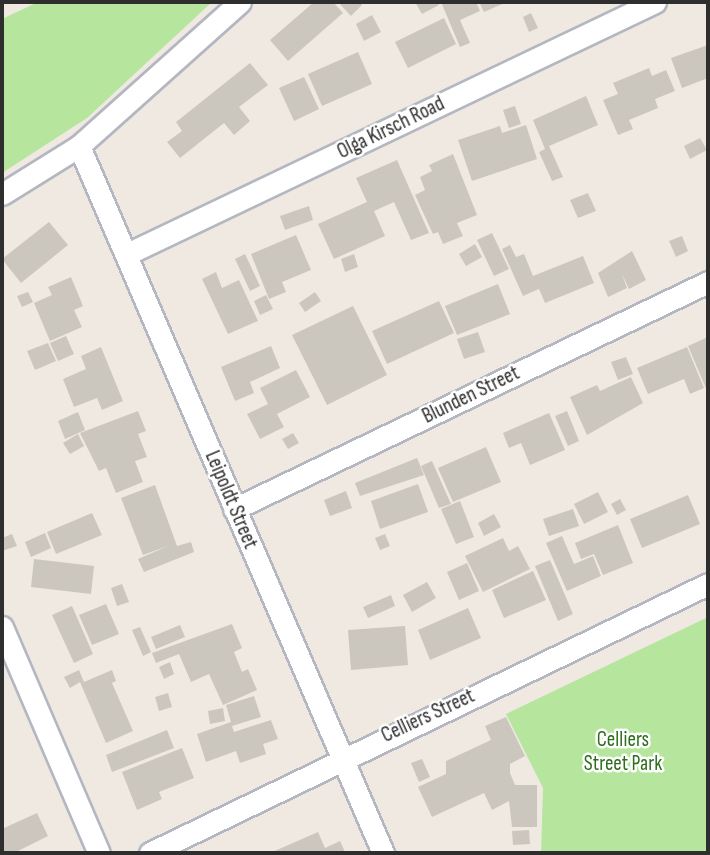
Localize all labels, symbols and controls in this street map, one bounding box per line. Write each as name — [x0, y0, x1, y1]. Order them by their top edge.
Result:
street label: Olga Kirsch Road — [333, 91, 449, 165]
street label: Blunden Street — [418, 361, 524, 429]
street label: Leipoldt Street — [199, 447, 263, 553]
street label: Celliers Street — [377, 683, 479, 749]
park label: Celliers Street Park — [584, 727, 662, 777]

